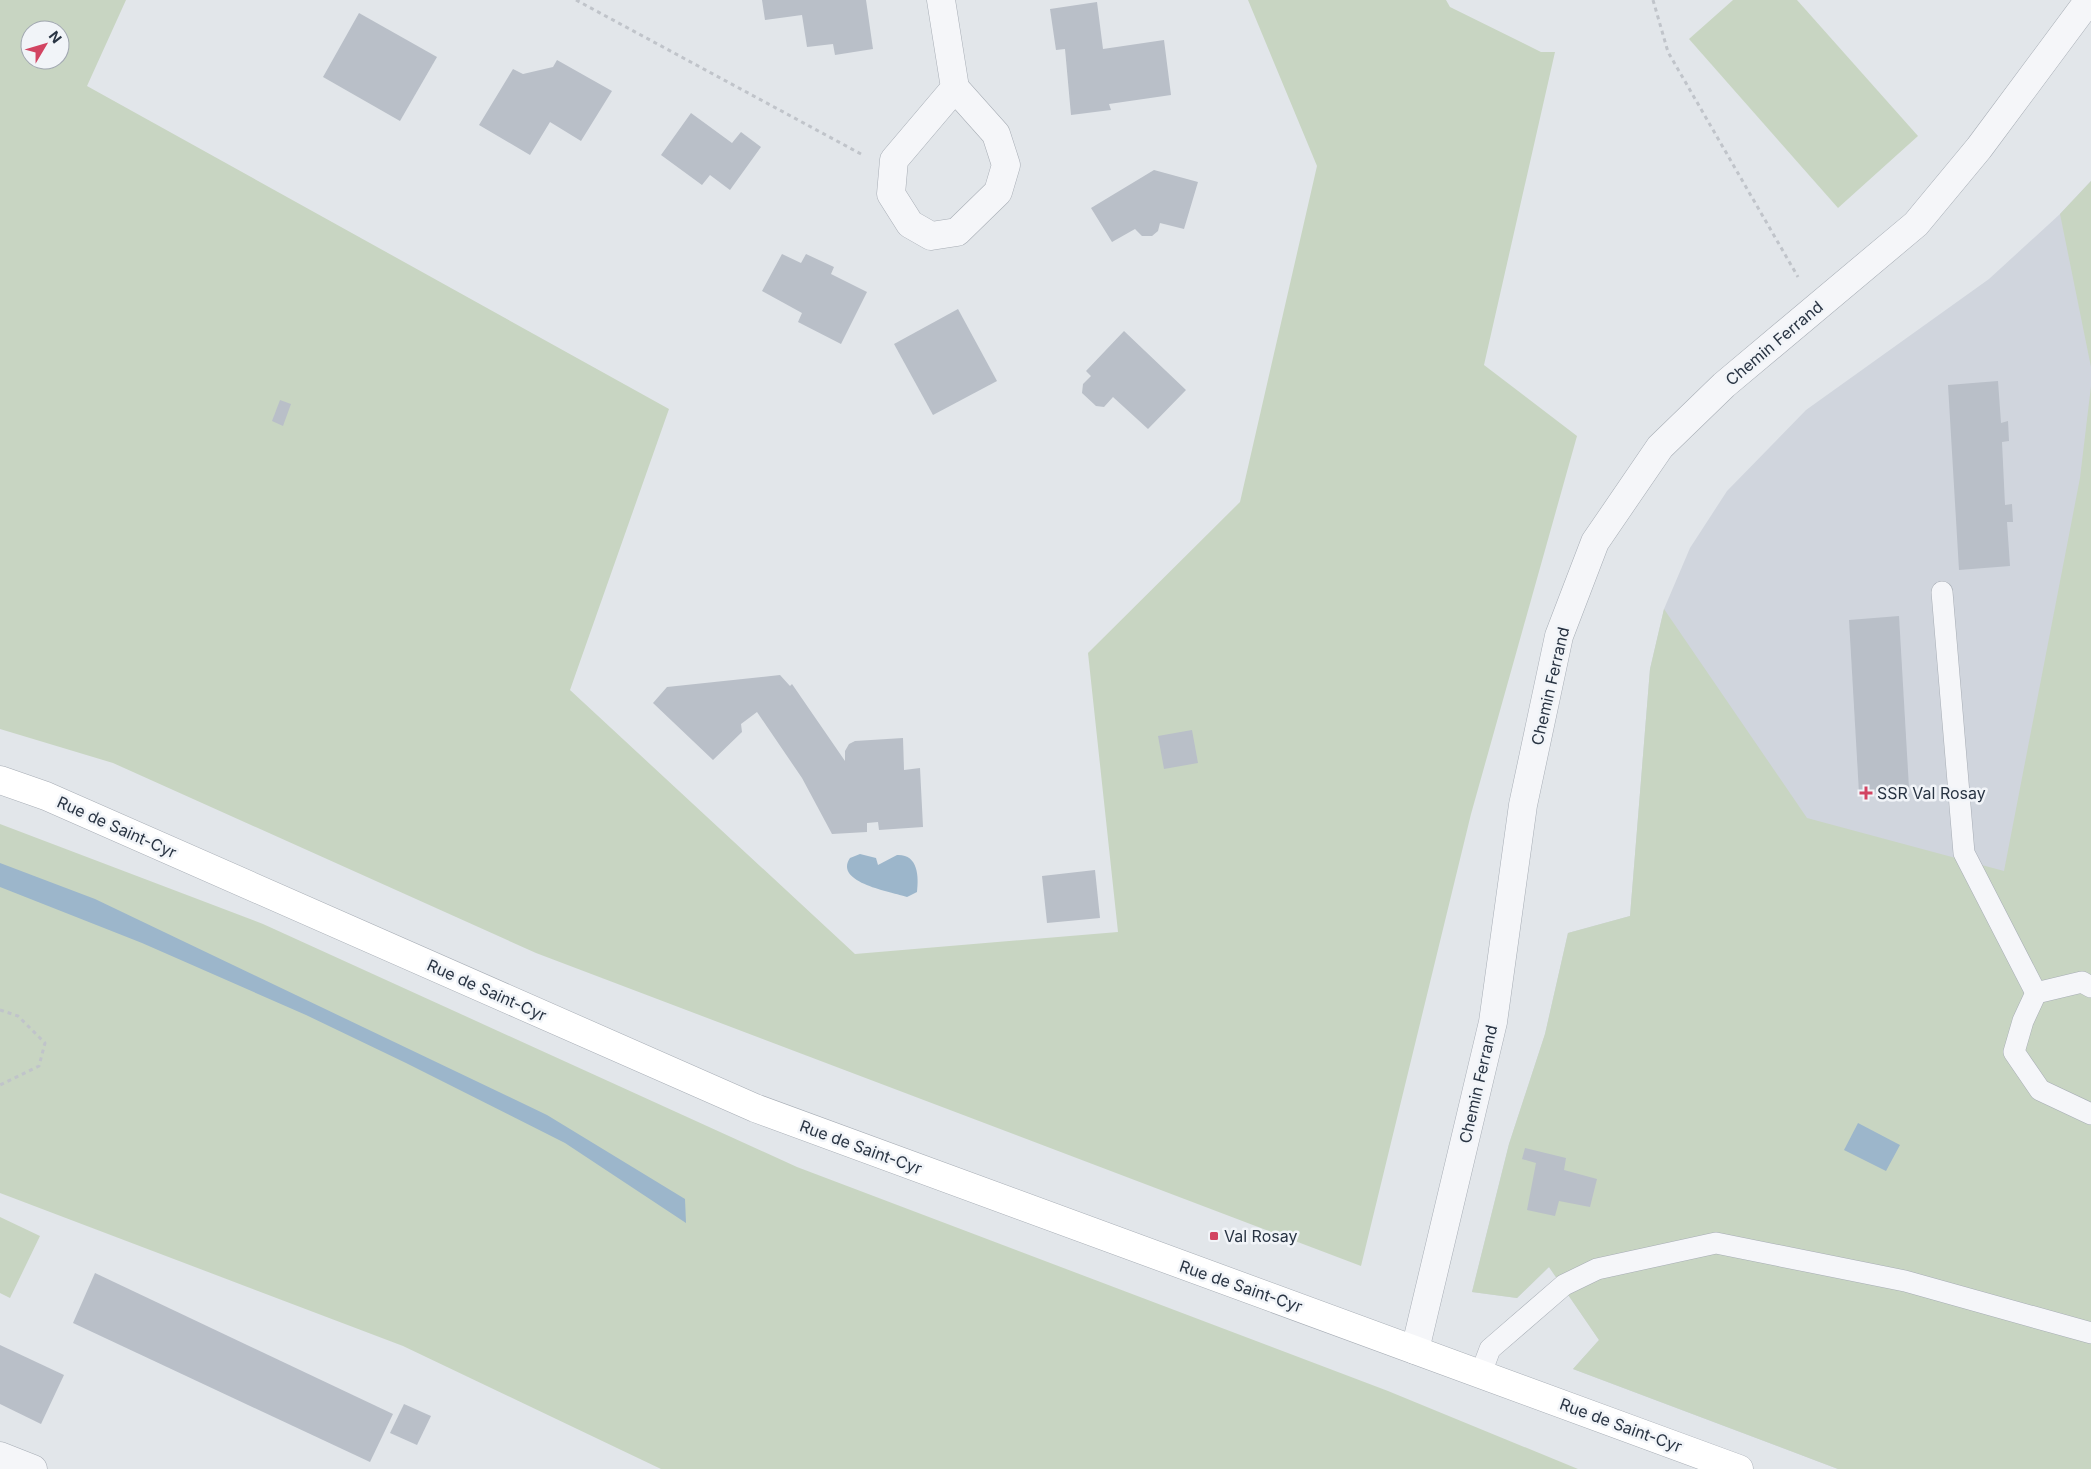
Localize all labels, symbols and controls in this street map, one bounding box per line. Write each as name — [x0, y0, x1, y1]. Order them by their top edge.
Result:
north arrow — [20, 20, 70, 70]
text: N — [46, 27, 66, 46]
street label: Chemin Ferrand — [1721, 296, 1827, 390]
street label: Chemin Ferrand — [1527, 625, 1573, 747]
place label: SSR Val Rosay — [1877, 783, 1986, 803]
marker: SSR Val Rosay — [1859, 786, 1873, 800]
street label: Rue de Saint-Cyr — [54, 792, 180, 862]
street label: Rue de Saint-Cyr — [424, 955, 550, 1025]
street label: Chemin Ferrand — [1455, 1023, 1501, 1145]
street label: Rue de Saint-Cyr — [797, 1116, 925, 1178]
place label: Val Rosay — [1224, 1226, 1297, 1246]
marker: Val Rosay — [1208, 1230, 1220, 1242]
street label: Rue de Saint-Cyr — [1177, 1256, 1305, 1316]
street label: Rue de Saint-Cyr — [1557, 1394, 1685, 1456]

